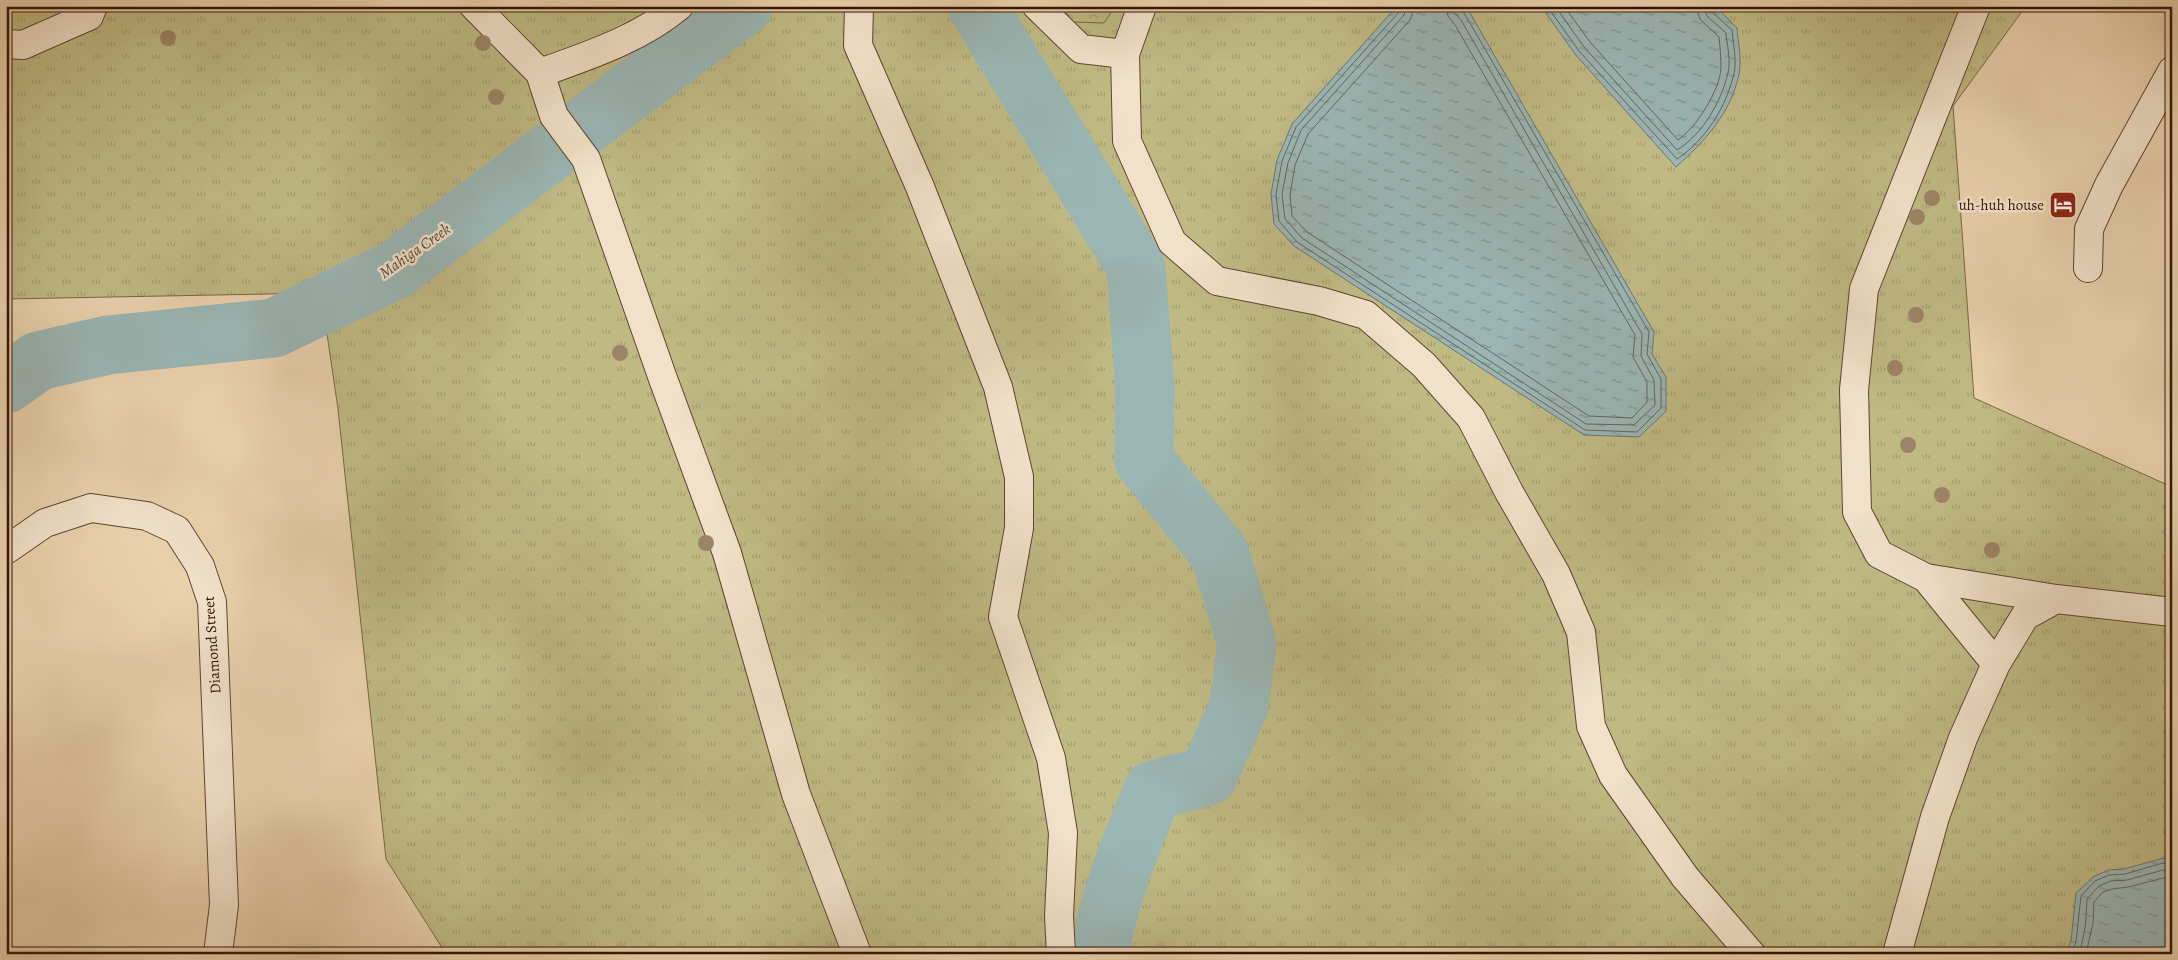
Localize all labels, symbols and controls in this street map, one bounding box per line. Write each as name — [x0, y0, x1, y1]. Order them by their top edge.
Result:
hotel icon: uh-huh house — [2048, 190, 2078, 220]
place label: uh-huh house — [1959, 195, 2044, 215]
water label: Mahiga Creek — [375, 218, 455, 284]
street label: Diamond Street — [199, 595, 225, 695]

